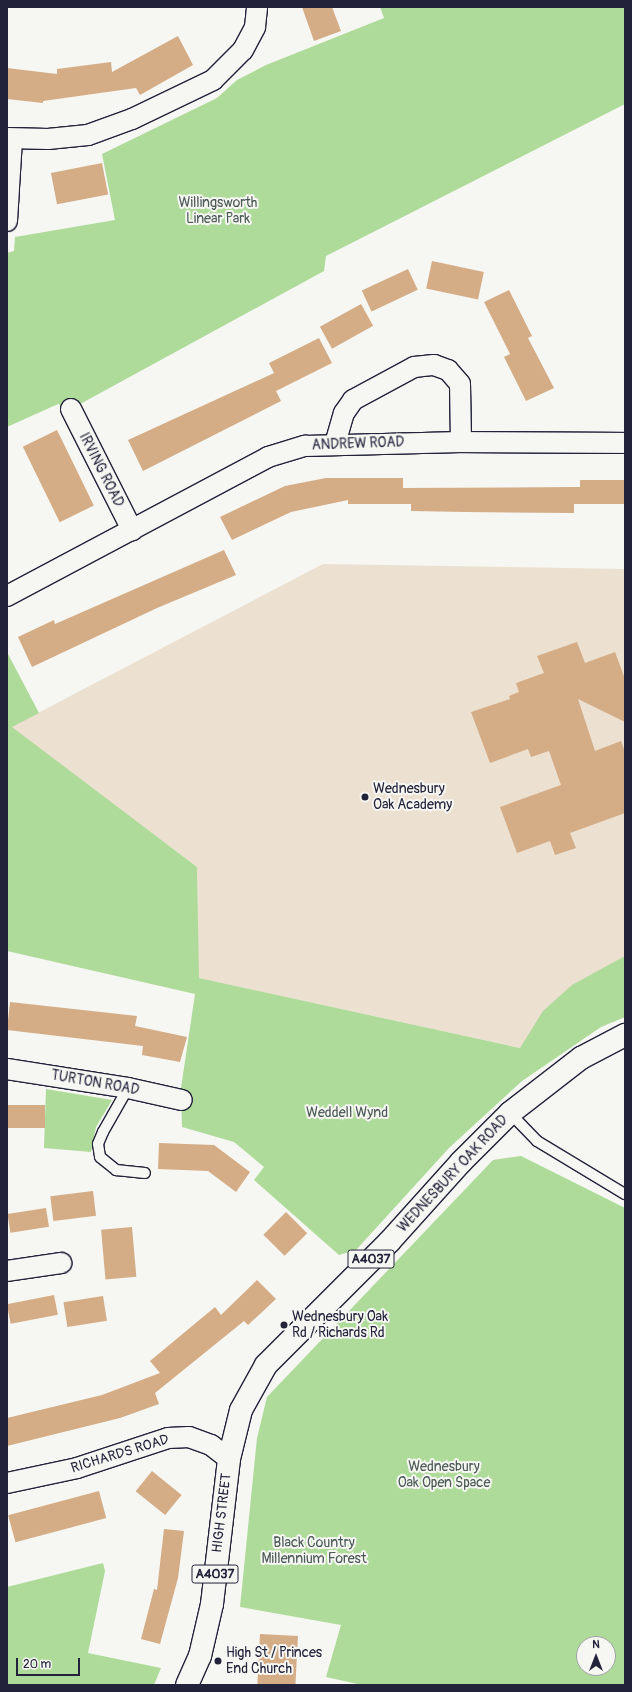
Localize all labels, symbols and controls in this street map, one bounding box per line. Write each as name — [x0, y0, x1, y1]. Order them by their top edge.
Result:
park label: Willingsworth Linear Park — [179, 195, 257, 228]
street label: IRVING ROAD — [75, 430, 127, 510]
street label: ANDREW ROAD — [311, 434, 405, 454]
place label: Wednesbury Oak Academy — [373, 781, 452, 814]
marker: Wednesbury Oak Academy — [360, 792, 370, 802]
street label: TURTON ROAD — [50, 1067, 140, 1099]
park label: Weddell Wynd — [306, 1105, 388, 1121]
street label: WEDNESBURY OAK ROAD — [394, 1112, 512, 1236]
road number: A4037 — [347, 1248, 395, 1270]
place label: Wednesbury Oak Rd / Richards Rd — [292, 1309, 388, 1342]
marker: Wednesbury Oak Rd / Richards Rd — [279, 1320, 289, 1330]
street label: RICHARDS ROAD — [69, 1431, 171, 1477]
park label: Wednesbury Oak Open Space — [398, 1459, 490, 1492]
street label: HIGH STREET — [209, 1472, 235, 1554]
park label: Black Country Millennium Forest — [261, 1535, 367, 1568]
road number: A4037 — [191, 1563, 239, 1585]
north arrow — [576, 1636, 616, 1676]
text: N — [592, 1638, 600, 1651]
place label: High St / Princes End Church — [226, 1645, 322, 1678]
scale bar — [18, 1650, 82, 1676]
marker: High St / Princes End Church — [213, 1656, 223, 1666]
text: 20 m — [23, 1657, 51, 1672]

